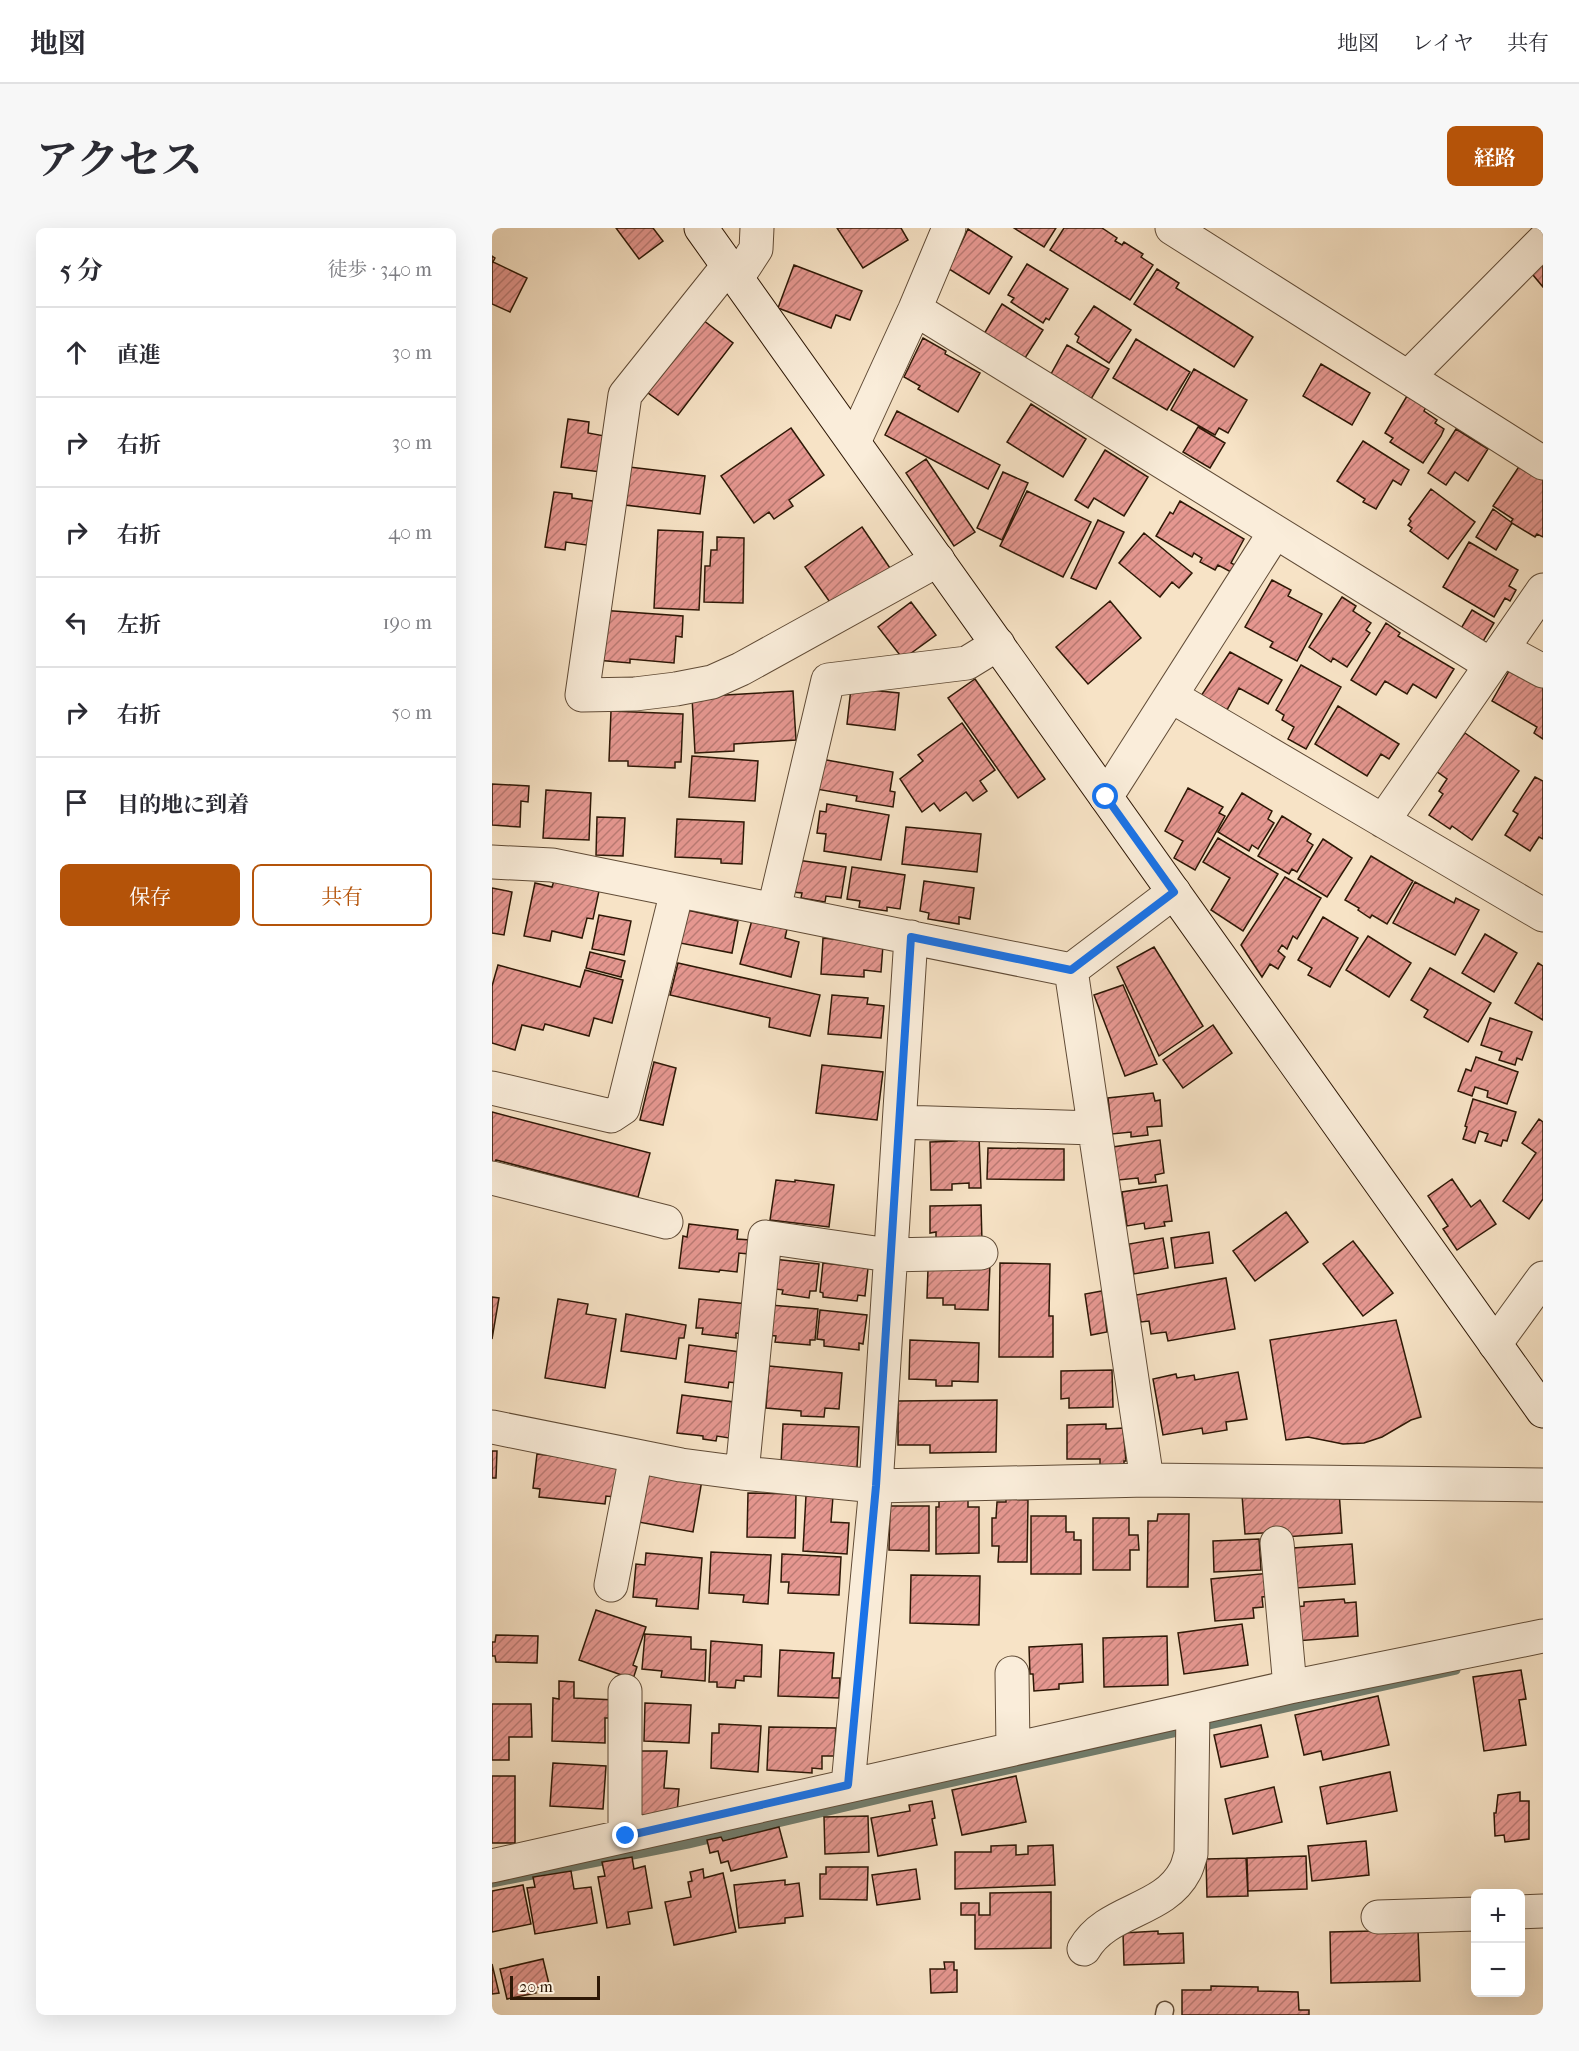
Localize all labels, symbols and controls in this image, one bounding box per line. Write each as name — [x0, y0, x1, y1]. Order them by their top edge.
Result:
text: 地図 — [30, 27, 86, 60]
text: 地図 — [1337, 31, 1379, 55]
text: レイヤ — [1412, 31, 1474, 55]
text: 共有 — [1507, 31, 1549, 55]
button: 経路 — [1447, 126, 1543, 186]
text: アクセス — [36, 136, 203, 185]
text: 5 分 — [60, 255, 103, 286]
text: 徒歩 · 340 m — [327, 258, 432, 281]
icon: ahead — [60, 336, 93, 369]
text: 30 m — [392, 341, 432, 364]
text: 直進 — [117, 342, 161, 368]
icon: right — [60, 426, 93, 459]
text: 30 m — [392, 431, 432, 454]
text: 右折 — [117, 432, 161, 458]
icon: right — [60, 516, 93, 549]
text: 40 m — [388, 521, 432, 544]
text: 右折 — [117, 522, 161, 548]
icon: left — [60, 606, 93, 639]
text: 190 m — [382, 611, 432, 634]
text: 左折 — [117, 612, 161, 638]
icon: right — [60, 696, 93, 729]
text: 50 m — [391, 701, 432, 724]
text: 右折 — [117, 702, 161, 728]
route start — [1092, 783, 1118, 809]
icon: arrive — [60, 786, 93, 819]
text: 目的地に到着 — [117, 792, 249, 818]
button: 保存 — [60, 864, 240, 926]
button: 共有 — [252, 864, 432, 926]
route end — [612, 1822, 638, 1848]
map controls — [1471, 1889, 1525, 1997]
button: + — [1471, 1889, 1525, 1943]
button: − — [1471, 1943, 1525, 1997]
scale bar — [510, 1973, 600, 2000]
text: 20 m — [519, 1977, 553, 1996]

